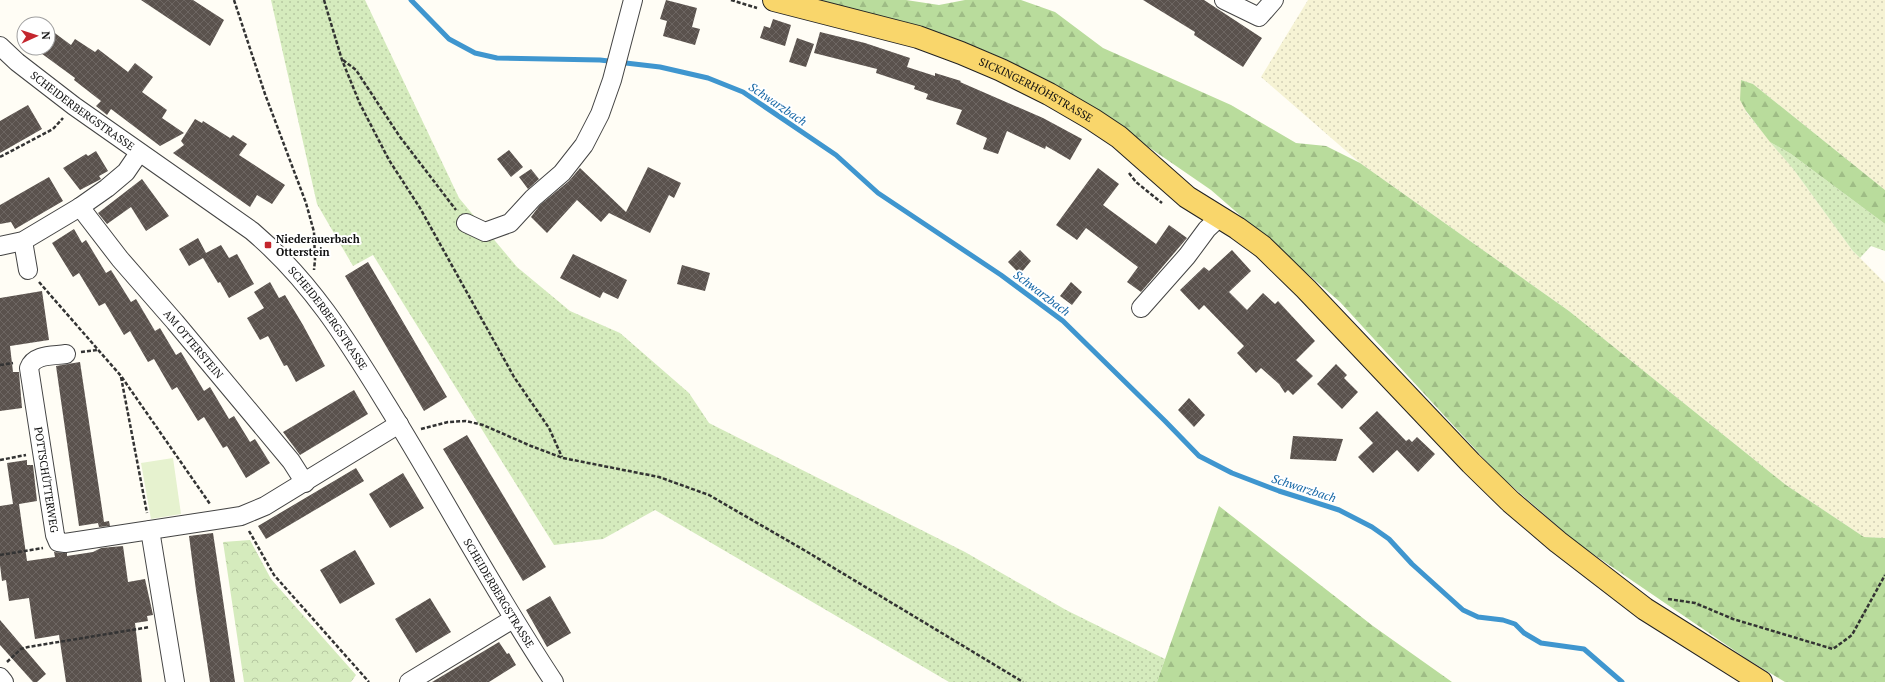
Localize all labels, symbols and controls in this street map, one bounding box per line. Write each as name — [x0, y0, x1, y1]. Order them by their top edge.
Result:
north arrow — [16, 16, 56, 56]
text: N — [39, 31, 53, 41]
street label: SICKINGERHÖHSTRASSE — [977, 54, 1095, 125]
street label: SCHEIDERBERGSTRASSE — [28, 68, 137, 153]
water label: Schwarzbach — [746, 79, 810, 129]
place label: Niederauerbach Otterstein — [276, 232, 360, 259]
marker: Niederauerbach Otterstein — [263, 240, 273, 250]
street label: SCHEIDERBERGSTRASSE — [285, 263, 370, 373]
water label: Schwarzbach — [1011, 267, 1073, 319]
street label: AM OTTERSTEIN — [160, 307, 226, 381]
street label: POTTSCHÜTTERWEG — [31, 426, 62, 534]
water label: Schwarzbach — [1270, 471, 1338, 505]
street label: SCHEIDERBERGSTRASSE — [461, 536, 537, 651]

